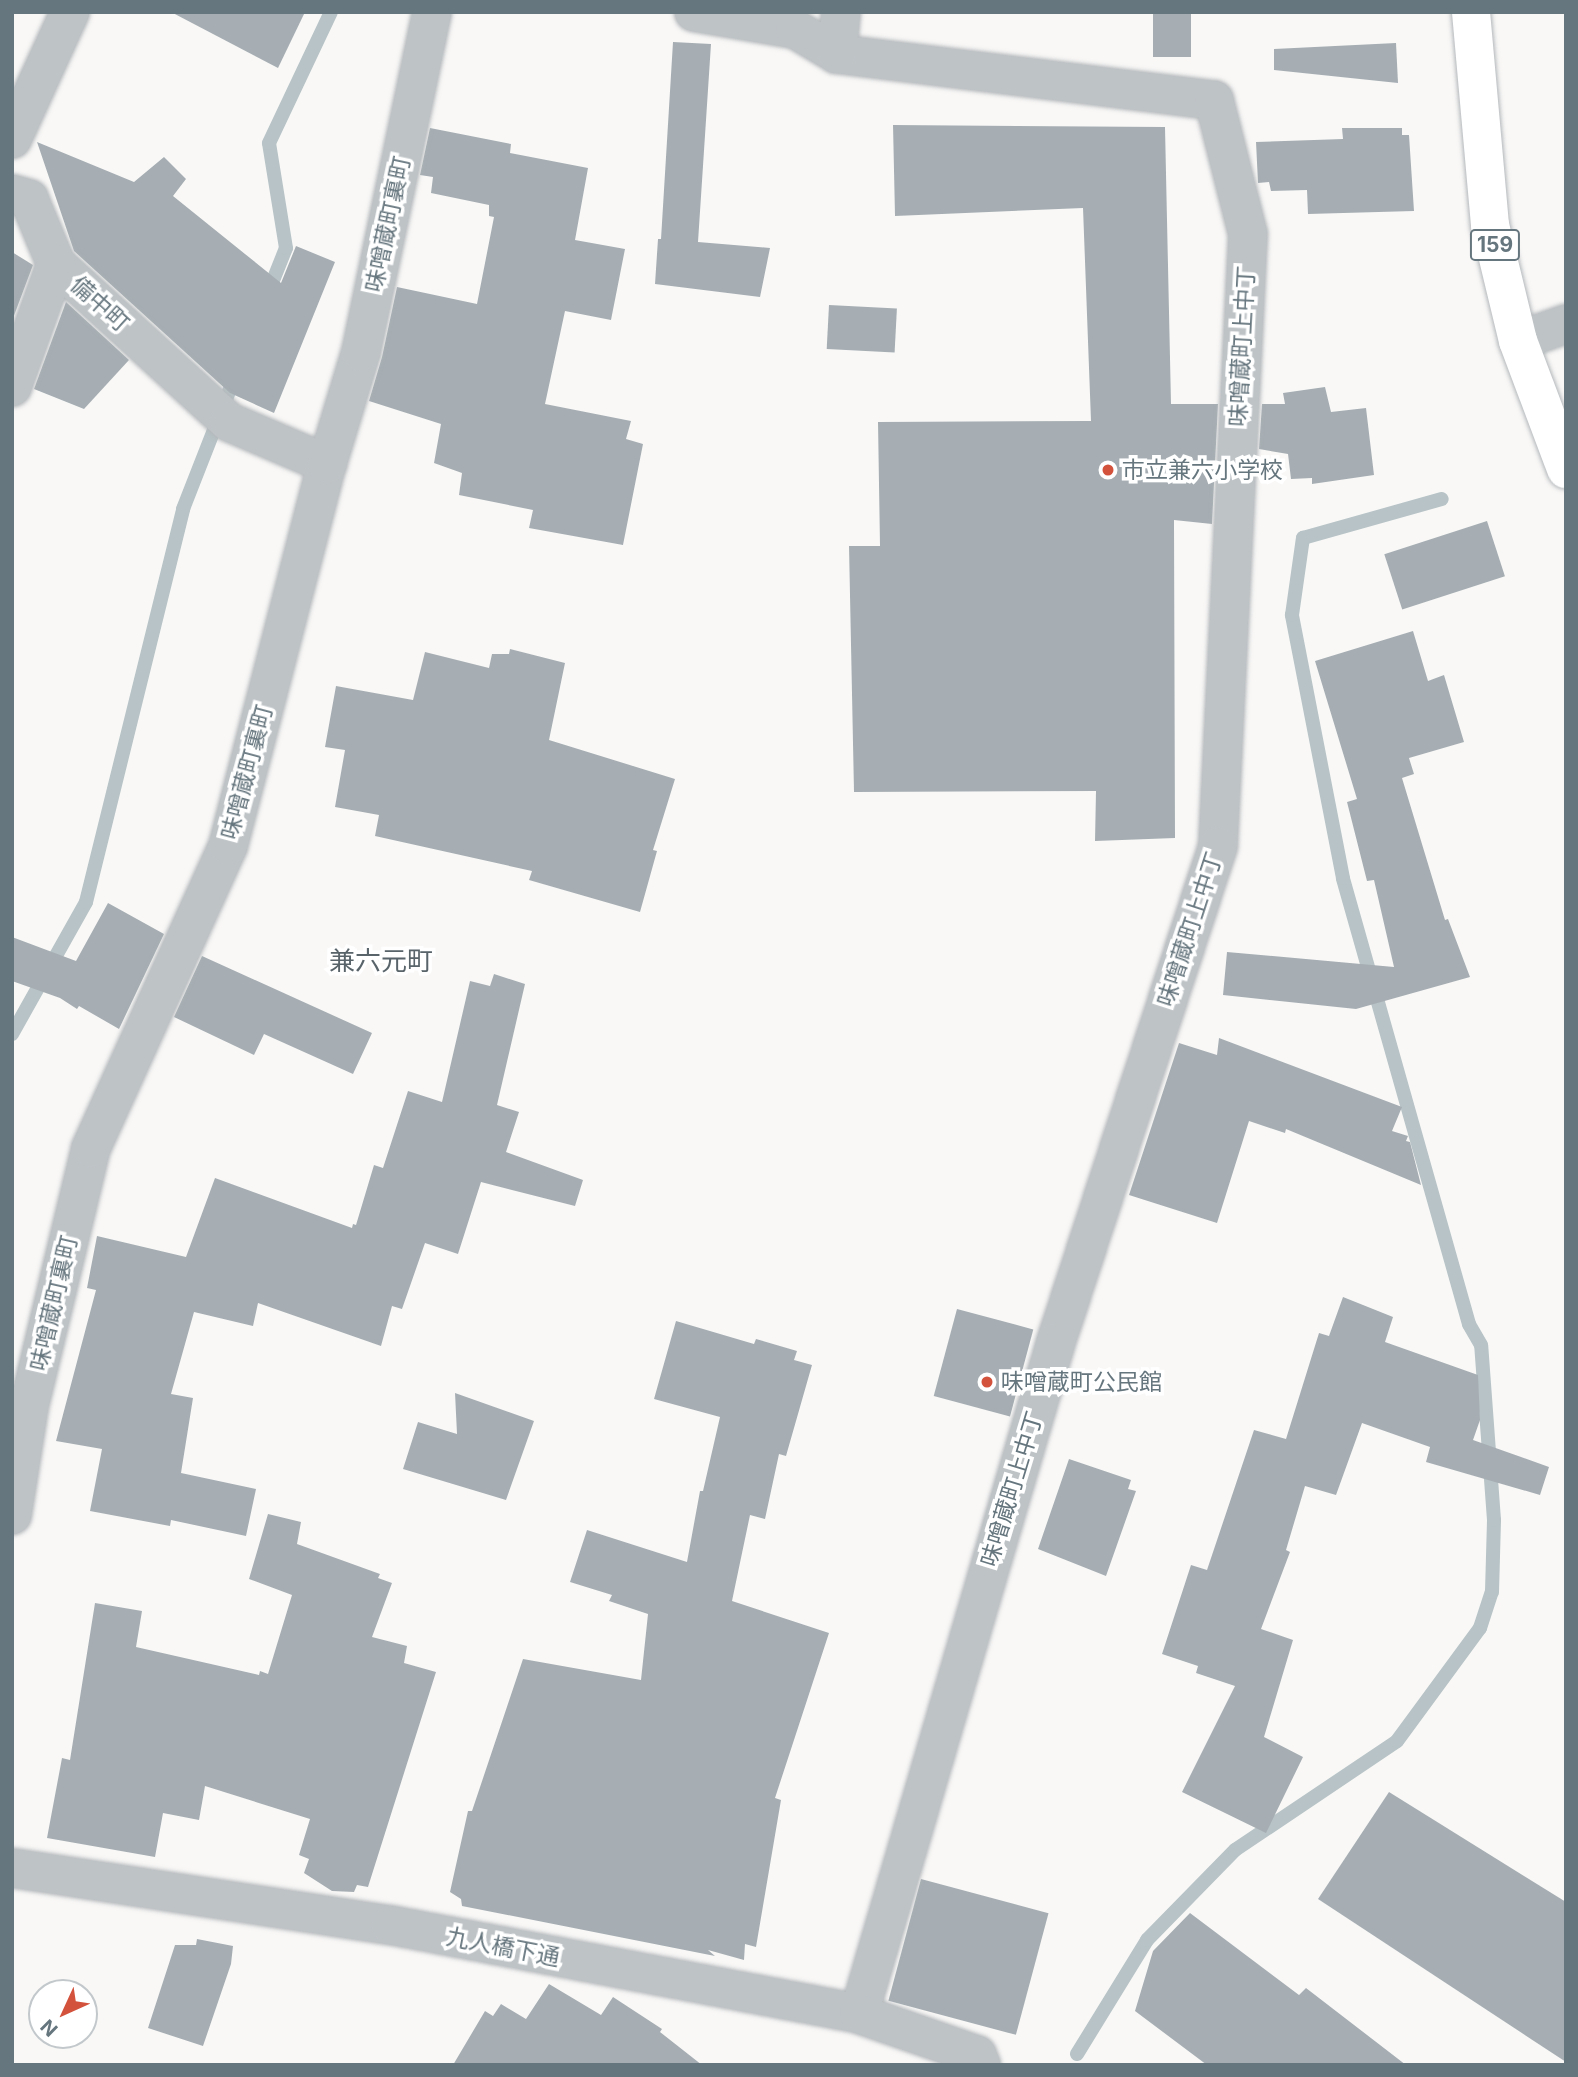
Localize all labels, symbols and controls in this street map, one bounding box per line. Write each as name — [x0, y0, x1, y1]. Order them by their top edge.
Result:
street label: 味噌蔵町裏町 — [360, 154, 416, 294]
road number: 159 — [1469, 228, 1521, 262]
street label: 味噌蔵町上中丁 — [1224, 265, 1260, 427]
street label: 備中町 — [65, 271, 135, 337]
place label: 市立兼六小学校 — [1122, 456, 1283, 484]
marker: 市立兼六小学校 — [1100, 462, 1116, 478]
street label: 味噌蔵町裏町 — [216, 702, 278, 842]
street label: 味噌蔵町上中丁 — [1152, 848, 1228, 1010]
district label: 兼六元町 — [329, 945, 433, 977]
street label: 味噌蔵町裏町 — [25, 1233, 83, 1373]
place label: 味噌蔵町公民館 — [1001, 1368, 1162, 1396]
marker: 味噌蔵町公民館 — [979, 1374, 995, 1390]
street label: 味噌蔵町上中丁 — [975, 1408, 1049, 1570]
street label: 九人橋下通 — [444, 1922, 562, 1972]
north arrow — [28, 1979, 98, 2049]
text: N — [36, 2015, 62, 2041]

